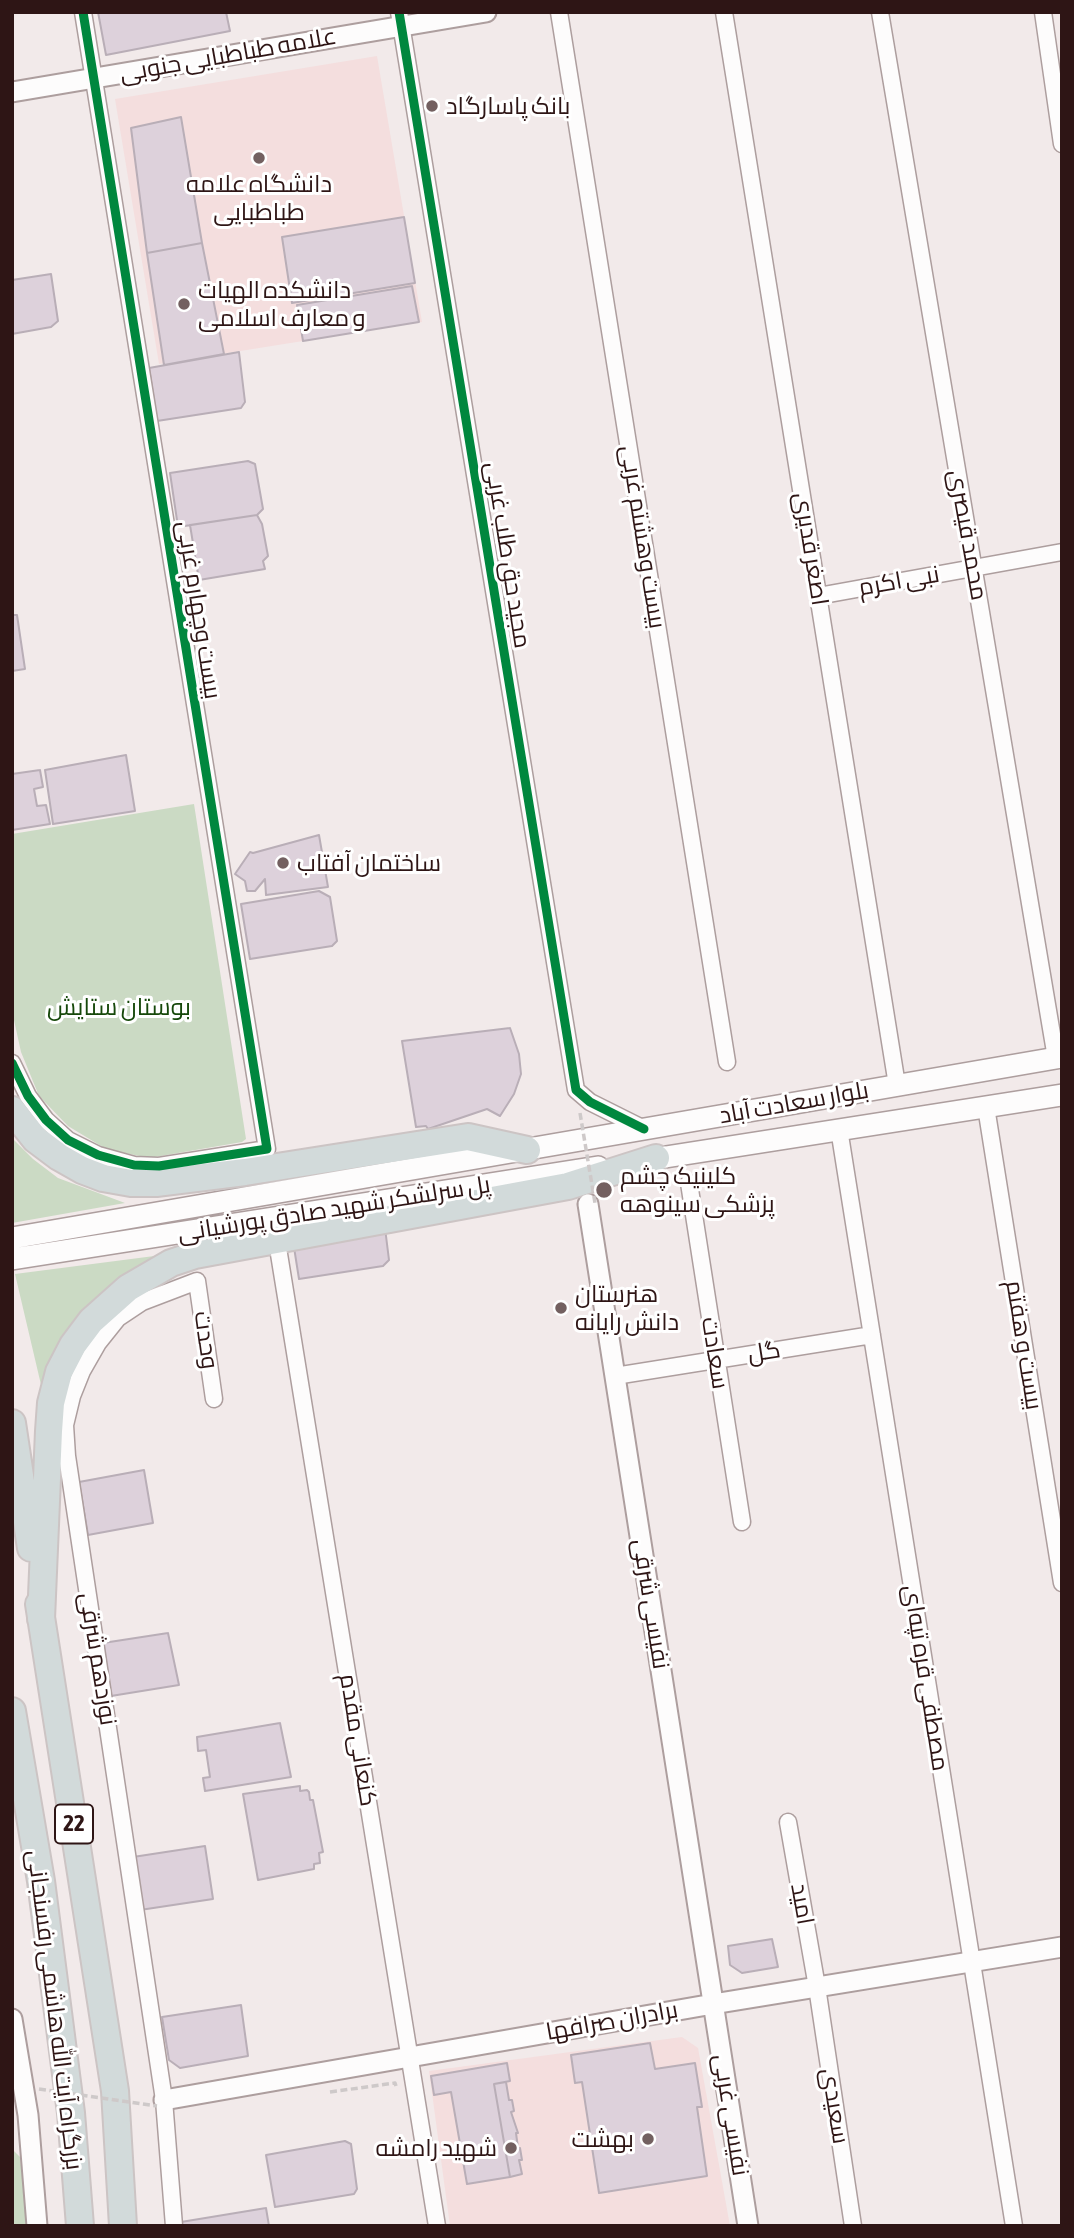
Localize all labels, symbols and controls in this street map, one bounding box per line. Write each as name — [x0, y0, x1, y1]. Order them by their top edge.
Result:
street label: علامه طباطبایی جنوبی — [117, 22, 339, 88]
place label: بانک پاسارگاد — [446, 92, 570, 120]
marker: بانک پاسارگاد — [424, 98, 440, 114]
marker: دانشگاه علامه طباطبایی — [251, 150, 267, 166]
place label: دانشگاه علامه طباطبایی — [186, 170, 332, 226]
place label: دانشکده الهیات و معارف اسلامی — [198, 276, 366, 332]
marker: دانشکده الهیات و معارف اسلامی — [176, 296, 192, 312]
street label: بیست وهشتم غربی — [614, 443, 672, 631]
street label: مجید حق طلب غربی — [479, 460, 537, 650]
street label: محمد قیصری — [942, 467, 994, 603]
street label: اصغر قدیری — [788, 490, 834, 608]
street label: بیست وچهارم غربی — [171, 519, 227, 701]
street label: نبی اکرم — [856, 560, 942, 602]
place label: ساختمان آفتاب — [297, 849, 441, 877]
marker: ساختمان آفتاب — [275, 855, 291, 871]
park label: بوستان ستایش — [47, 993, 191, 1021]
street label: بلوار سعادت آباد — [717, 1076, 871, 1130]
place label: کلینیک چشم پزشکی سینوهه — [620, 1162, 775, 1218]
street label: پل سرلشکر شهید صادق پورشیانی — [176, 1170, 492, 1248]
marker: کلینیک چشم پزشکی سینوهه — [594, 1180, 614, 1200]
street label: بیست و هفتم — [1000, 1278, 1048, 1412]
place label: هنرستان دانش رایانه — [575, 1280, 679, 1336]
marker: هنرستان دانش رایانه — [553, 1300, 569, 1316]
street label: وحدت — [188, 1309, 224, 1371]
street label: سعادت — [695, 1315, 735, 1391]
street label: گل — [745, 1335, 783, 1369]
street label: نفیسی شرقی — [626, 1537, 676, 1671]
street label: مصطفی قره تپه‌ای — [897, 1583, 955, 1773]
street label: نوزدهم شرقی — [73, 1591, 123, 1727]
street label: کنعانی مقدم — [333, 1672, 383, 1808]
road number: 22 — [55, 1804, 93, 1843]
street label: بزرگراه آیت الله هاشمی رفسنجانی — [21, 1848, 89, 2172]
street label: امید — [784, 1881, 820, 1927]
street label: برادران صرافها — [544, 1995, 680, 2047]
street label: نفیسی غربی — [707, 2052, 755, 2178]
street label: سعیدی — [815, 2066, 855, 2146]
place label: بهشت — [572, 2125, 634, 2153]
marker: بهشت — [640, 2131, 656, 2147]
place label: شهید رامشه — [375, 2134, 497, 2162]
marker: شهید رامشه — [503, 2140, 519, 2156]

